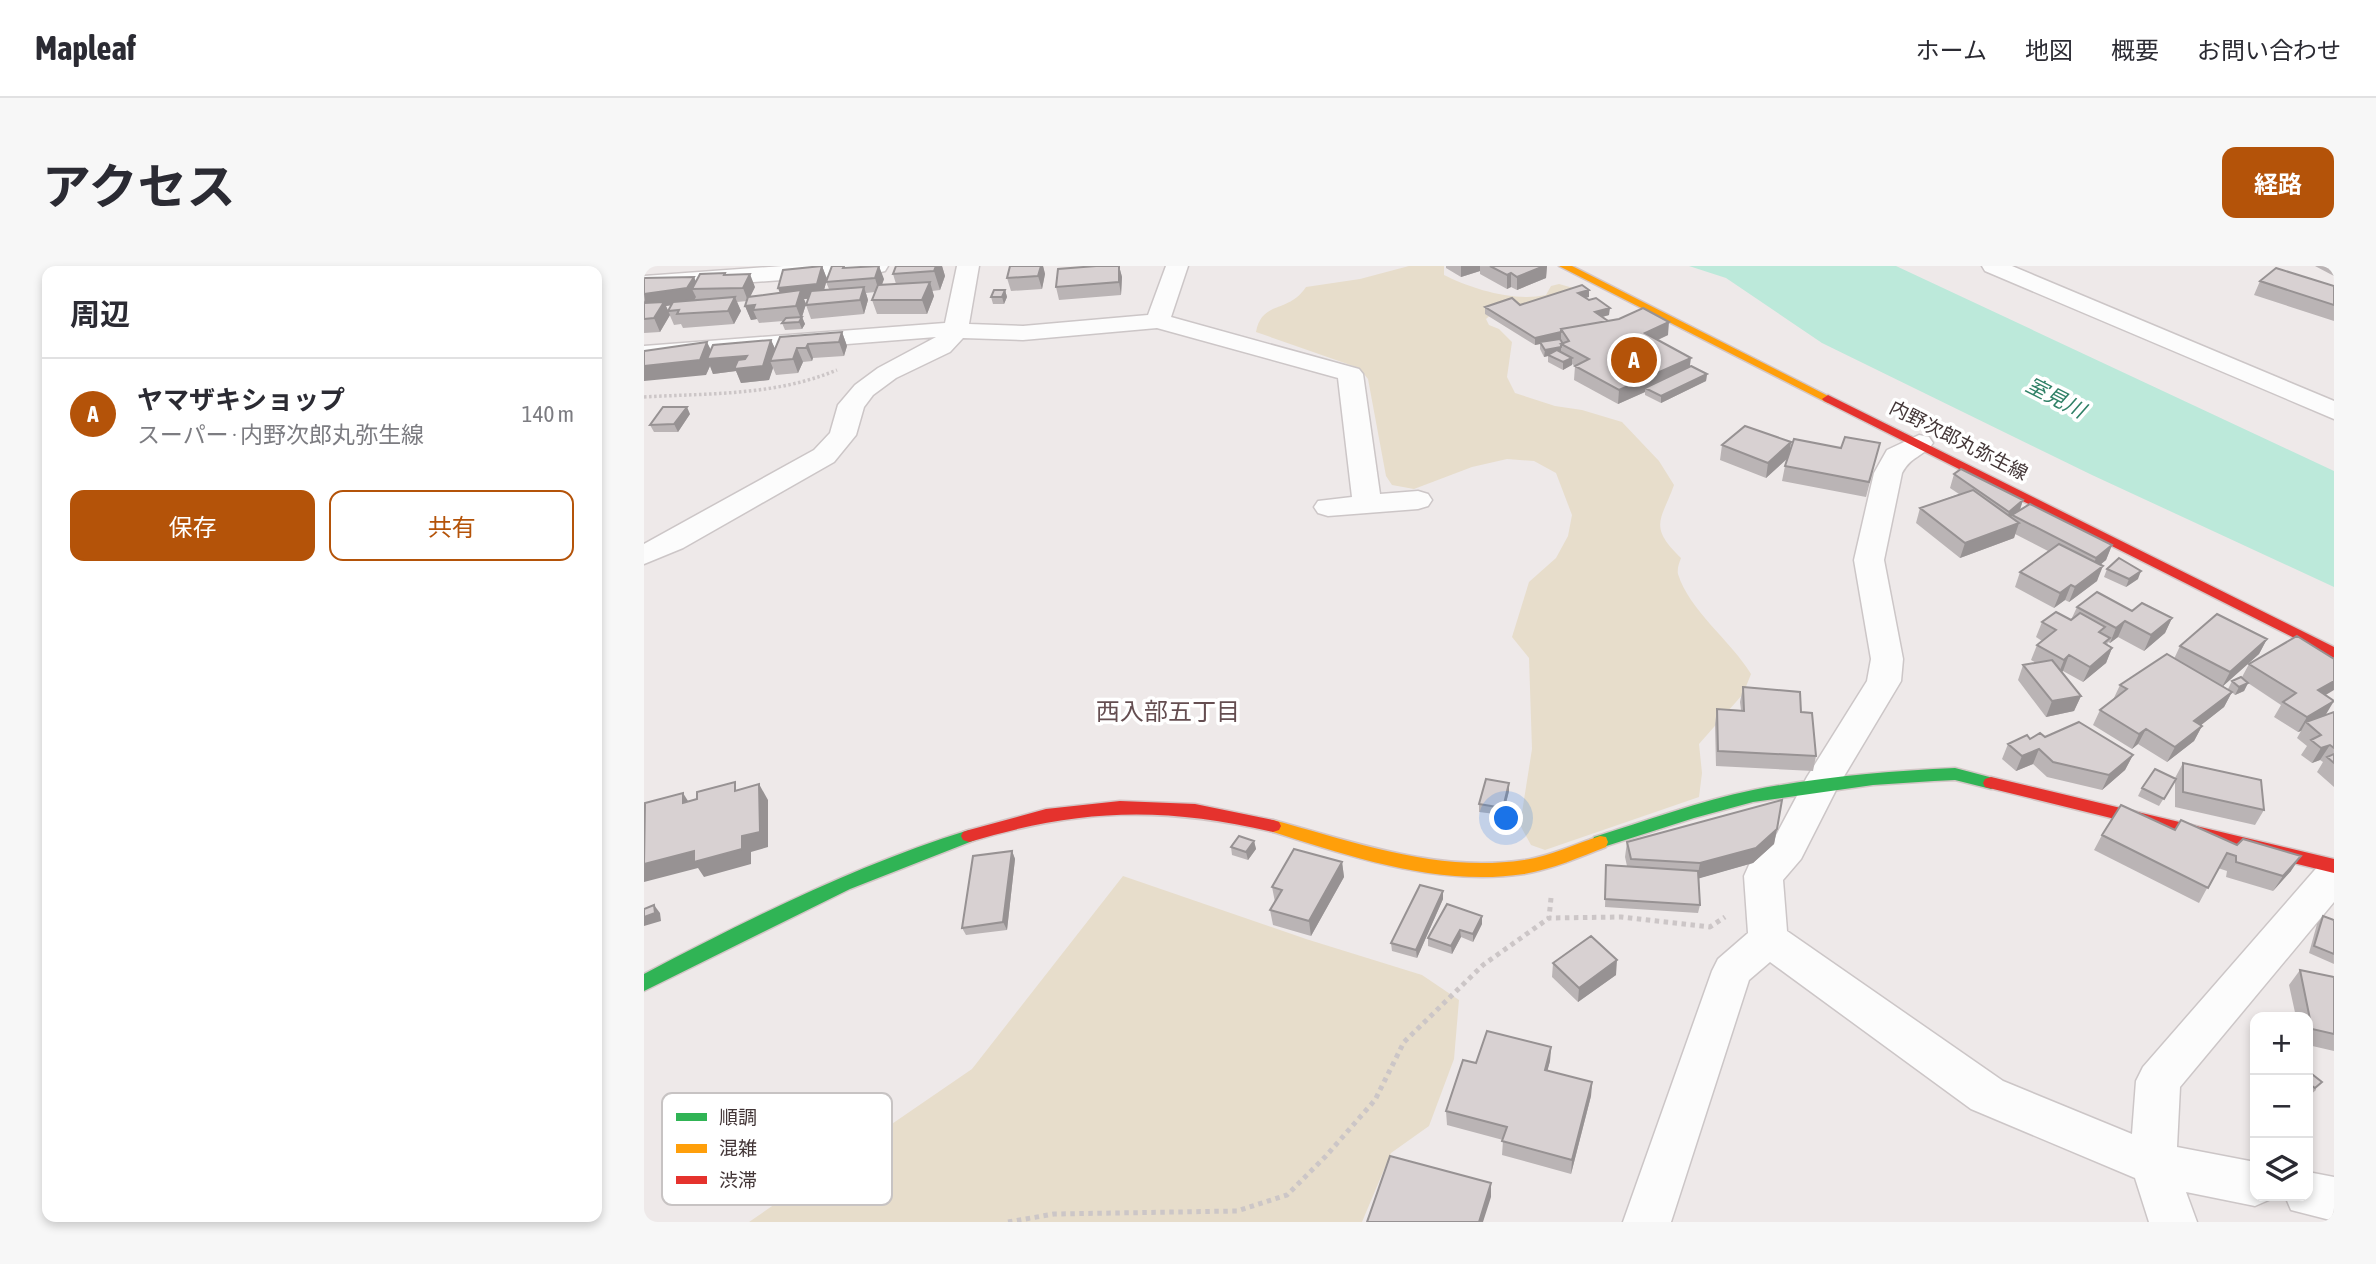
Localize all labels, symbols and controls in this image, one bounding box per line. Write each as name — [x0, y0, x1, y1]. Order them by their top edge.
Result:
text: Mapleaf — [35, 29, 136, 67]
text: ホーム — [1916, 37, 1987, 64]
text: 地図 — [2025, 37, 2073, 64]
text: 概要 — [2111, 37, 2159, 64]
text: お問い合わせ — [2197, 37, 2341, 64]
button: 経路 — [2222, 147, 2334, 218]
text: アクセス — [42, 158, 236, 214]
text: 周辺 — [70, 297, 130, 331]
pin: A — [1611, 334, 1657, 386]
water label: 室見川 — [2022, 372, 2091, 423]
text: ヤマザキショップ — [137, 385, 345, 415]
street label: 内野次郎丸弥生線 — [1886, 396, 2032, 484]
text: A — [87, 401, 99, 427]
text: 140 m — [522, 401, 574, 427]
text: スーパー · 内野次郎丸弥生線 — [137, 422, 424, 448]
button: 保存 — [70, 490, 315, 561]
button: 共有 — [329, 490, 574, 561]
district label: 西入部五丁目 — [1096, 698, 1240, 725]
your location — [1489, 801, 1523, 835]
map controls — [2250, 1012, 2313, 1201]
button: + — [2250, 1012, 2313, 1075]
button: − — [2250, 1075, 2313, 1138]
legend — [662, 1093, 892, 1205]
text: 順調 — [719, 1106, 757, 1128]
text: 混雑 — [719, 1137, 757, 1159]
button: layers — [2250, 1138, 2313, 1201]
text: 渋滞 — [719, 1169, 757, 1191]

